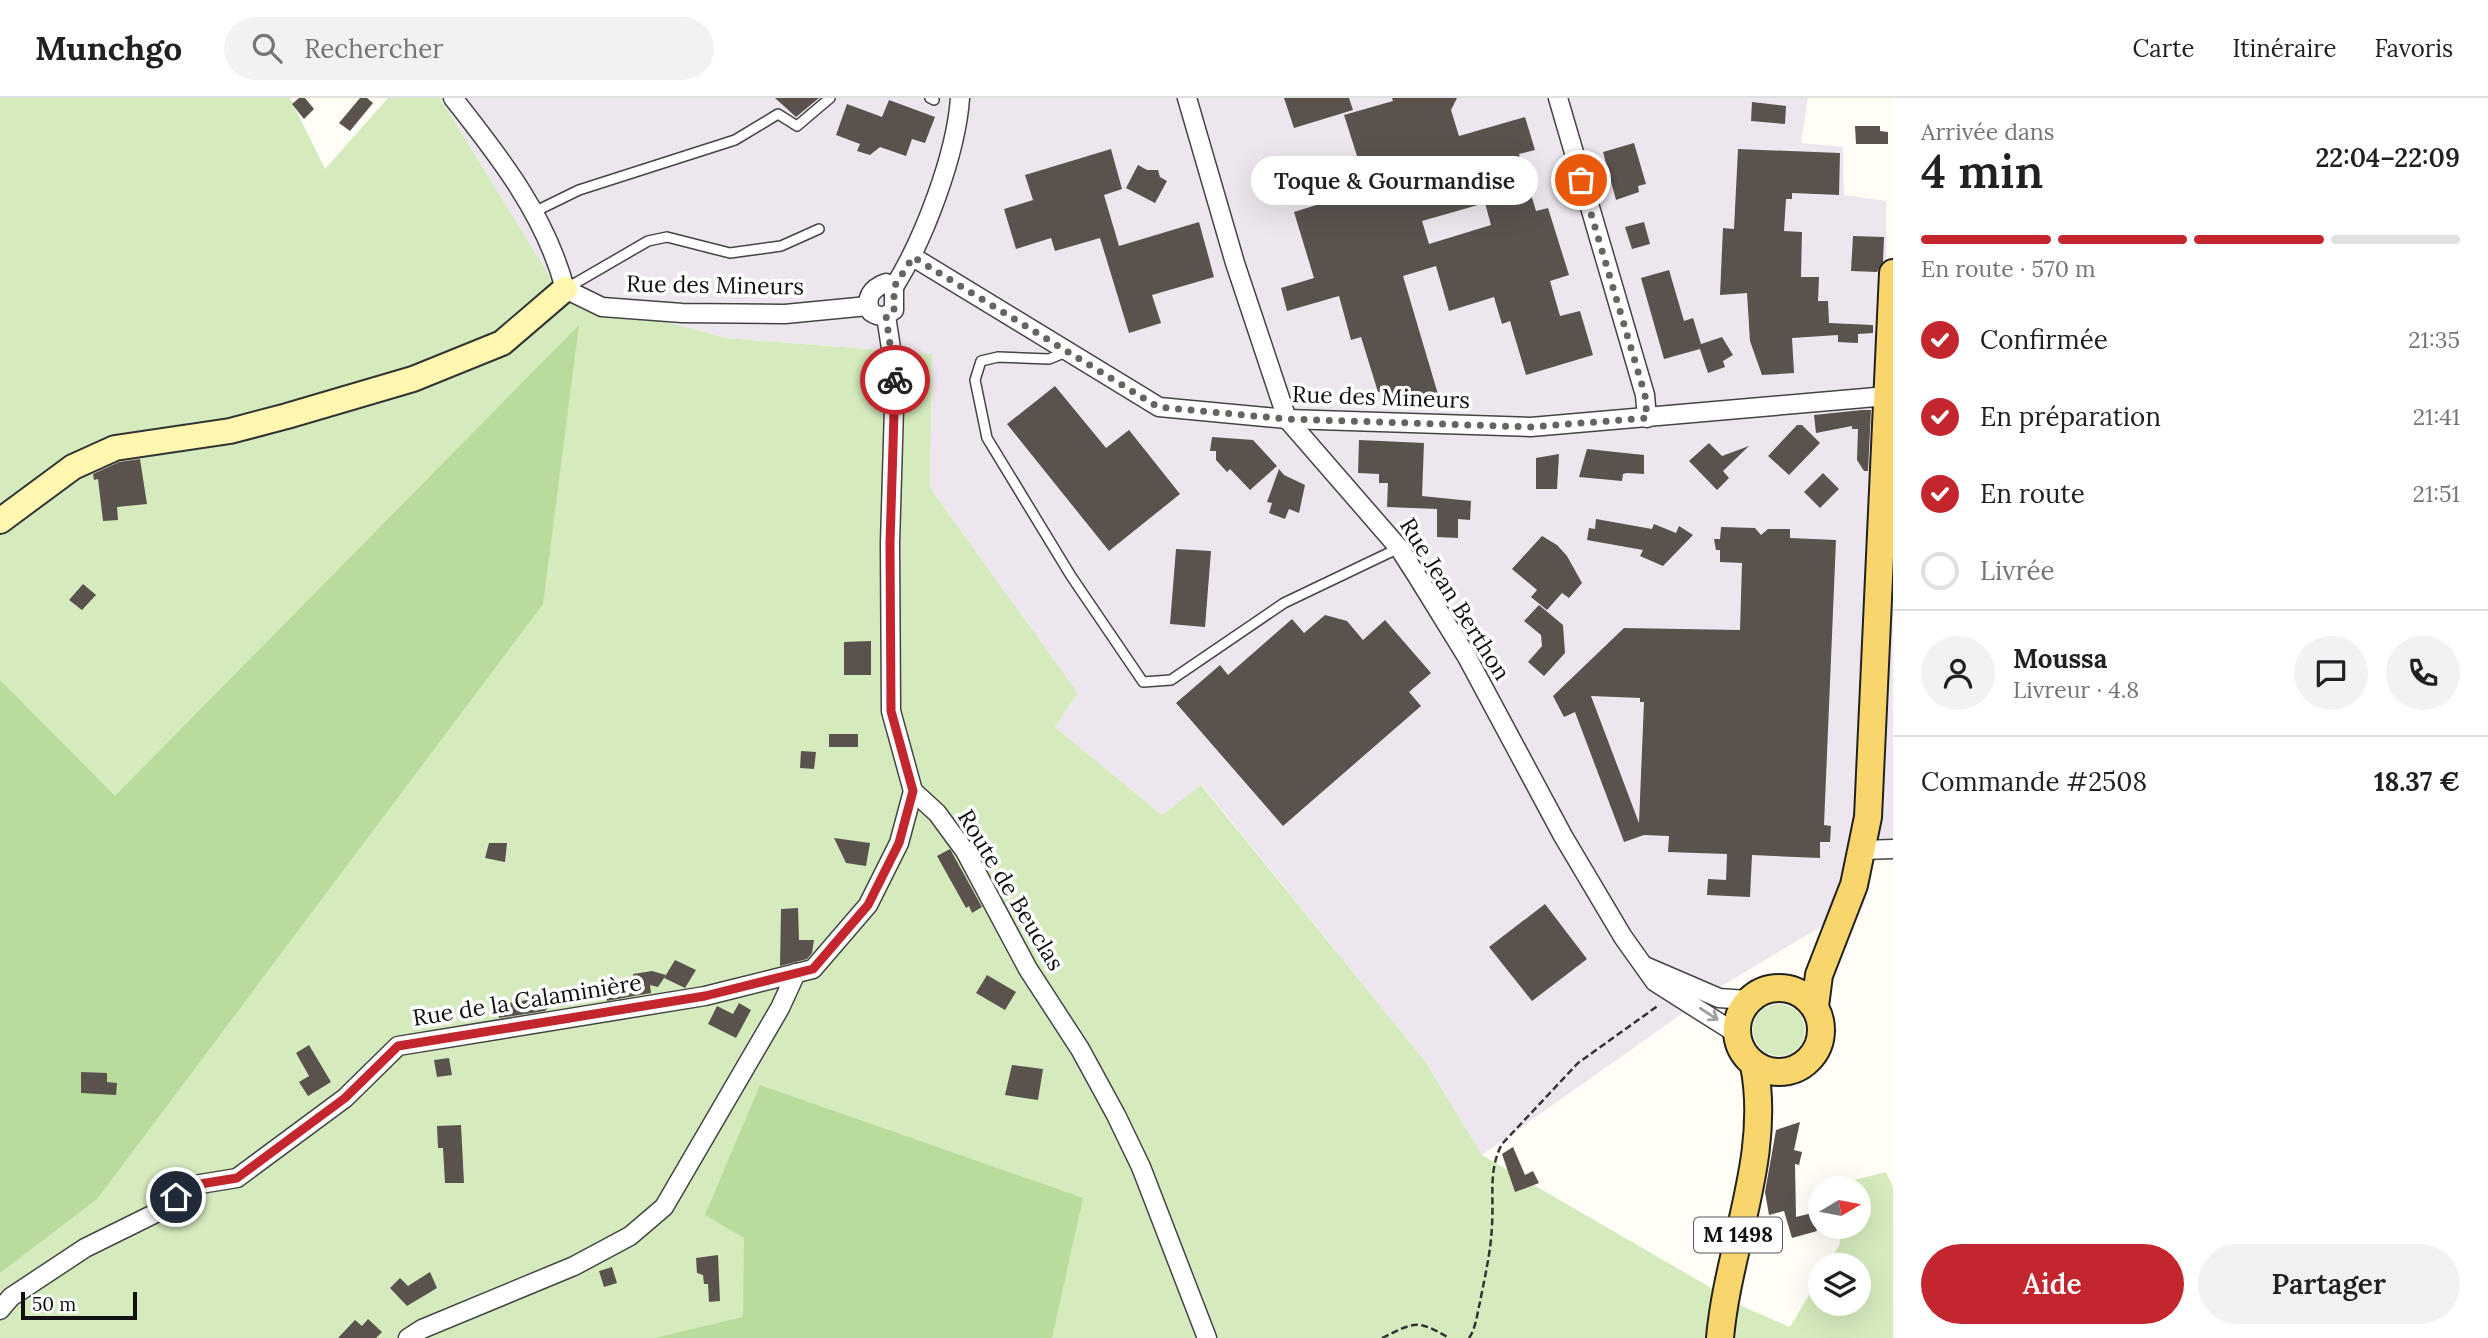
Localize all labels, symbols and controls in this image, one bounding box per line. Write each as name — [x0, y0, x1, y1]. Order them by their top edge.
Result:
search box — [224, 17, 714, 80]
text: Munchgo — [35, 27, 182, 69]
icon: search — [248, 29, 286, 67]
text: Rechercher — [304, 32, 444, 65]
text: Carte — [2133, 33, 2195, 64]
text: Itinéraire — [2233, 33, 2336, 64]
text: Favoris — [2374, 33, 2453, 64]
text: Arrivée dans — [1921, 117, 2054, 146]
text: 22:04–22:09 — [2315, 141, 2460, 174]
text: 4 min — [1921, 142, 2043, 201]
pin — [1551, 150, 1611, 210]
callout: Toque & Gourmandise — [1252, 155, 1539, 204]
icon: bag — [1562, 161, 1600, 199]
text: Toque & Gourmandise — [1274, 166, 1515, 195]
text: En route · 570 m — [1921, 254, 2096, 283]
street label: Rue des Mineurs — [626, 268, 804, 301]
icon: check — [1921, 321, 1959, 359]
text: Confirmée — [1980, 323, 2108, 356]
text: 21:35 — [2408, 325, 2460, 354]
courier — [860, 345, 930, 415]
icon: bike — [876, 361, 914, 399]
street label: Rue des Mineurs — [1292, 379, 1470, 414]
icon: check — [1921, 398, 1959, 436]
text: En préparation — [1980, 400, 2161, 433]
text: 21:41 — [2413, 402, 2460, 431]
icon: check — [1921, 475, 1959, 513]
text: En route — [1980, 477, 2085, 510]
text: 21:51 — [2413, 479, 2460, 508]
street label: Rue Jean Berthon — [1394, 512, 1517, 685]
text: Livrée — [1980, 554, 2055, 587]
button: person — [1921, 636, 1995, 710]
button: chat — [2294, 636, 2368, 710]
button: phone — [2386, 636, 2460, 710]
text: Moussa — [2013, 642, 2107, 675]
text: Livreur · 4.8 — [2013, 675, 2139, 704]
text: Commande #2508 — [1921, 765, 2147, 798]
text: 18.37 € — [2374, 765, 2460, 798]
street label: Route de Beuclas — [952, 804, 1071, 976]
street label: Rue de la Calaminière — [410, 967, 643, 1032]
one-way arrow — [1699, 1007, 1719, 1021]
pin — [146, 1167, 206, 1227]
north arrow — [1808, 1176, 1871, 1239]
map controls — [1808, 1176, 1871, 1316]
icon: home — [157, 1178, 195, 1216]
road number: M 1498 — [1694, 1218, 1782, 1252]
button: Aide — [1921, 1244, 2184, 1324]
button: Partager — [2198, 1244, 2460, 1324]
button: layers — [1808, 1253, 1871, 1316]
scale bar — [21, 1289, 136, 1321]
text: 50 m — [32, 1292, 76, 1316]

